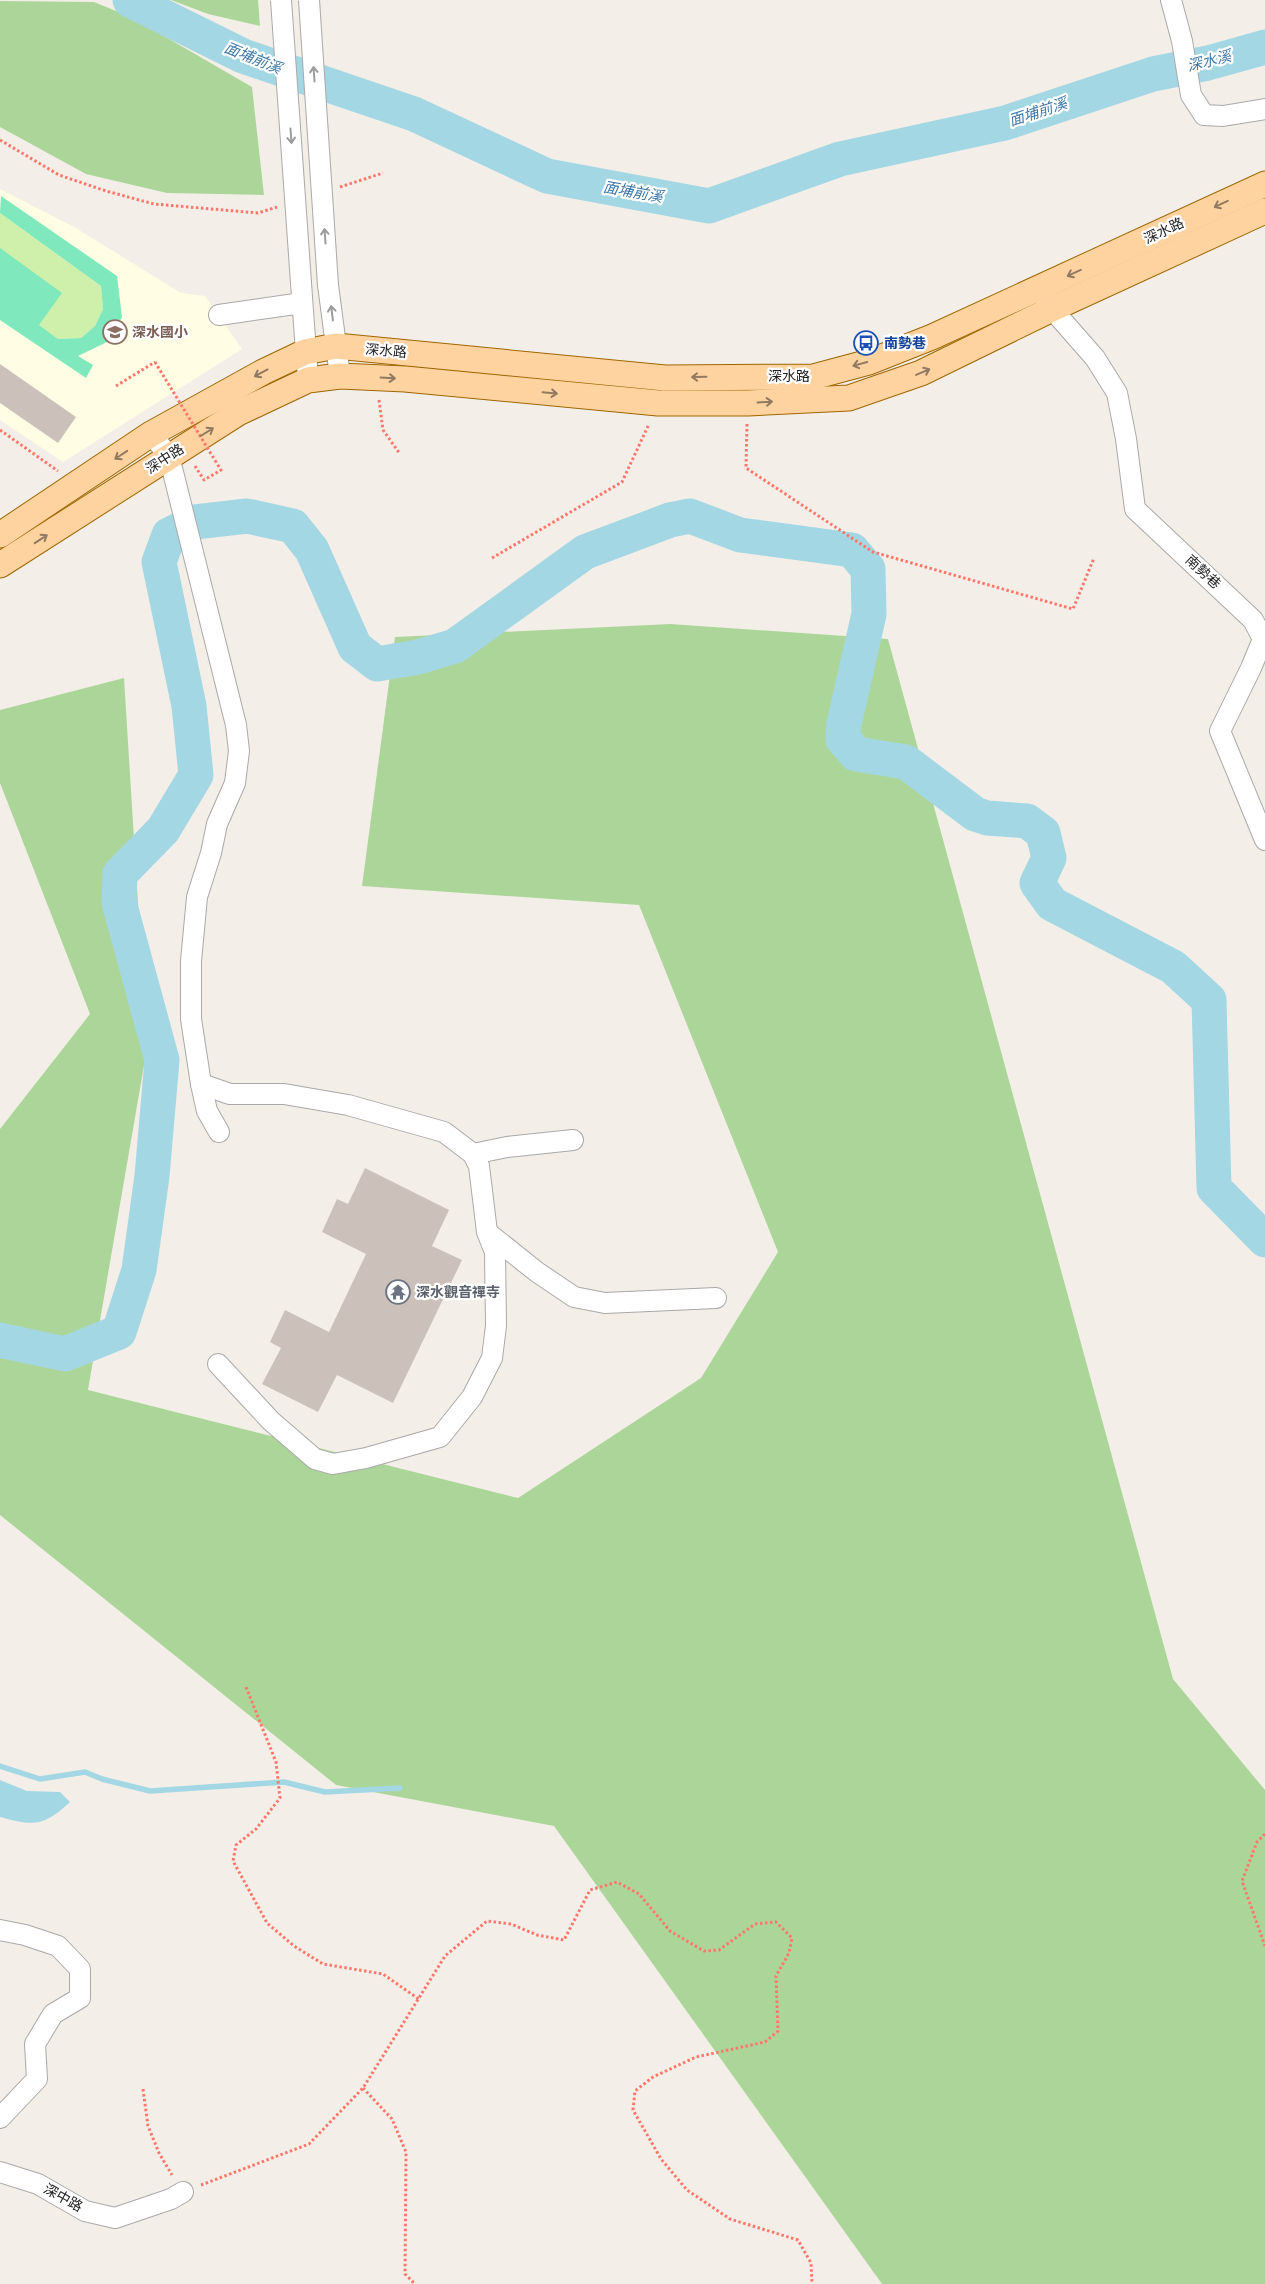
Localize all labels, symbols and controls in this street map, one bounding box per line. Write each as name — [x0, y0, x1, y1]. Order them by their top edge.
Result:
water label: 面埔前溪 — [222, 38, 286, 78]
water label: 深水溪 — [1185, 46, 1235, 75]
one-way arrow — [309, 67, 319, 83]
water label: 面埔前溪 — [1007, 94, 1071, 130]
one-way arrow — [286, 128, 296, 144]
water label: 面埔前溪 — [602, 178, 666, 206]
one-way arrow — [1214, 200, 1229, 210]
street label: 深水路 — [1141, 214, 1187, 248]
one-way arrow — [320, 229, 330, 245]
one-way arrow — [1067, 269, 1082, 279]
one-way arrow — [327, 306, 337, 322]
school or university icon: 深水國小 — [102, 319, 128, 345]
place label: 深水國小 — [132, 324, 188, 341]
bus stop icon: 南勢巷 — [853, 330, 879, 356]
place label: 南勢巷 — [884, 335, 926, 352]
street label: 深水路 — [364, 341, 408, 361]
one-way arrow — [852, 360, 868, 369]
one-way arrow — [915, 367, 930, 377]
one-way arrow — [254, 368, 269, 378]
street label: 深水路 — [768, 368, 810, 385]
one-way arrow — [691, 372, 708, 382]
one-way arrow — [380, 374, 396, 383]
one-way arrow — [542, 388, 558, 398]
one-way arrow — [756, 398, 772, 407]
one-way arrow — [200, 427, 214, 437]
street label: 深中路 — [143, 440, 187, 478]
one-way arrow — [114, 450, 128, 460]
one-way arrow — [34, 534, 48, 544]
street label: 南勢巷 — [1182, 551, 1224, 593]
temple icon: 深水觀音禪寺 — [385, 1279, 411, 1305]
place label: 深水觀音禪寺 — [416, 1284, 500, 1301]
street label: 深中路 — [41, 2180, 85, 2216]

